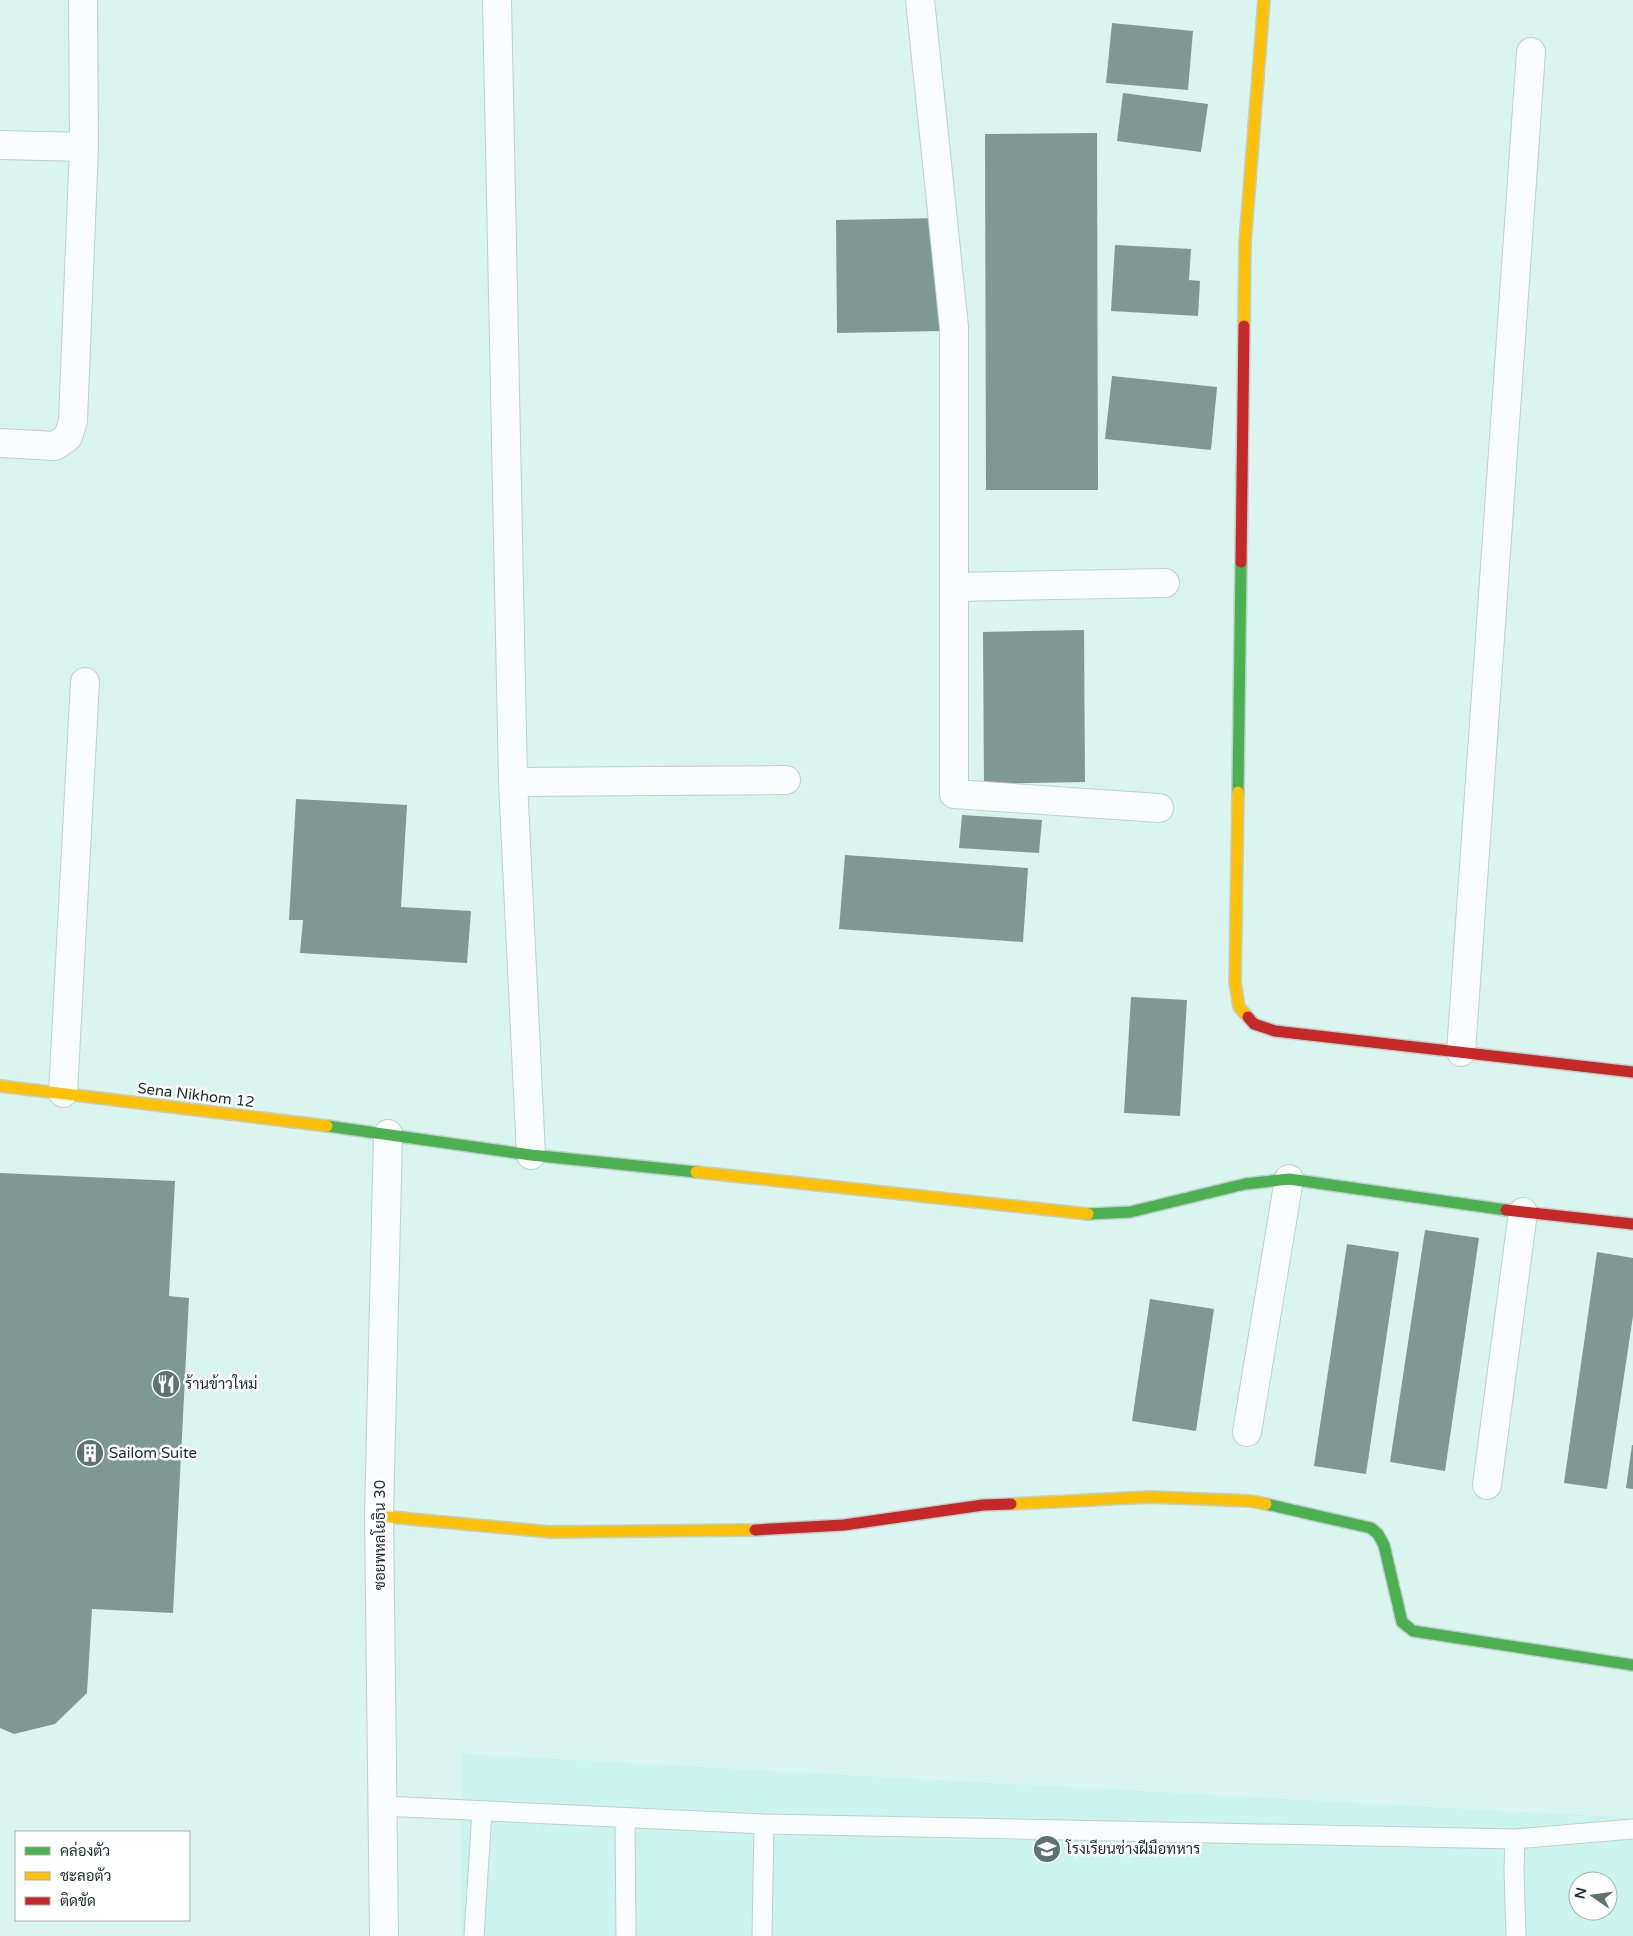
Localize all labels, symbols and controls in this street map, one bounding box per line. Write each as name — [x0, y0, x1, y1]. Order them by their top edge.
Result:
street label: Sena Nikhom 12 — [136, 1079, 256, 1111]
restaurant icon: ร้านข้าวใหม่ — [151, 1369, 181, 1399]
place label: ร้านข้าวใหม่ — [185, 1374, 257, 1393]
building icon: Sailom Suite — [75, 1438, 105, 1468]
place label: Sailom Suite — [109, 1444, 197, 1462]
street label: ซอยพหลโยธิน 30 — [370, 1480, 389, 1590]
legend — [15, 1831, 190, 1921]
school or university icon: โรงเรียนช่างฝีมือทหาร — [1032, 1834, 1062, 1864]
place label: โรงเรียนช่างฝีมือทหาร — [1065, 1839, 1200, 1858]
text: คล่องตัว — [60, 1841, 110, 1860]
text: ชะลอตัว — [60, 1867, 111, 1885]
north arrow — [1568, 1871, 1618, 1921]
text: N — [1571, 1886, 1590, 1901]
text: ติดขัด — [60, 1892, 96, 1910]

